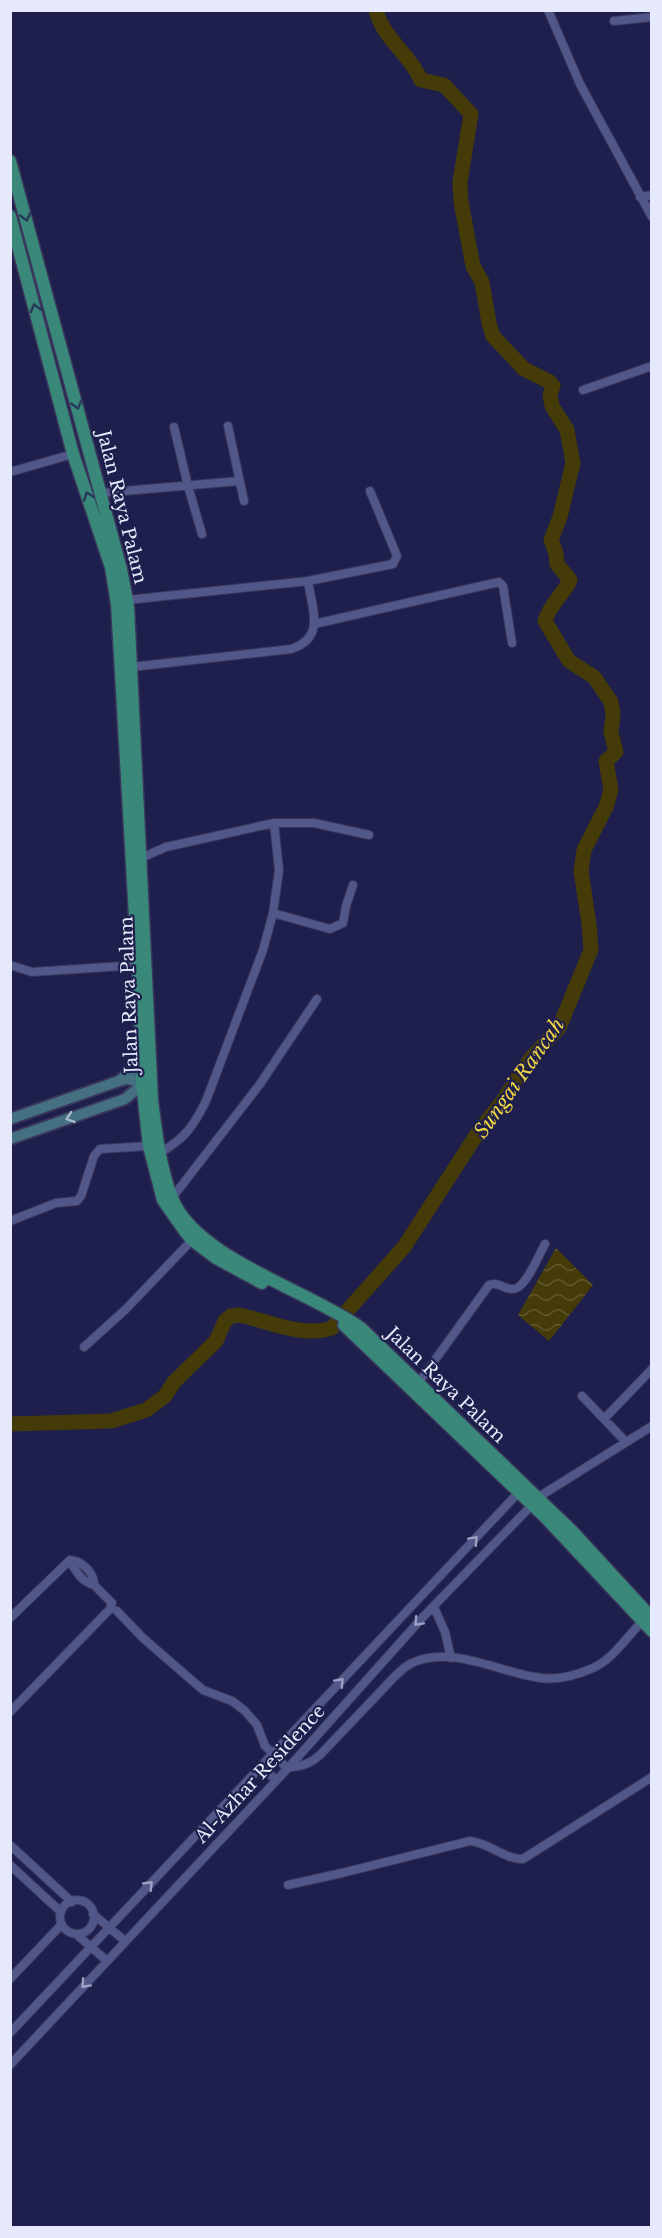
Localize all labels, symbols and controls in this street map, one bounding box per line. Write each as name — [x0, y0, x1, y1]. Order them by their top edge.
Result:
one-way arrow — [19, 211, 31, 222]
one-way arrow — [30, 303, 42, 314]
one-way arrow — [70, 399, 82, 410]
street label: Jalan Raya Palam — [92, 426, 152, 586]
one-way arrow — [83, 491, 96, 502]
street label: Jalan Raya Palam — [115, 916, 143, 1076]
water label: Sungai Rancah — [469, 1013, 569, 1143]
one-way arrow — [65, 1111, 76, 1124]
street label: Jalan Raya Palam — [380, 1321, 510, 1448]
one-way arrow — [467, 1536, 478, 1547]
one-way arrow — [415, 1615, 426, 1626]
one-way arrow — [333, 1678, 344, 1688]
street label: Al-Azhar Residence — [190, 1700, 330, 1848]
one-way arrow — [142, 1881, 153, 1891]
one-way arrow — [81, 1977, 92, 1988]

